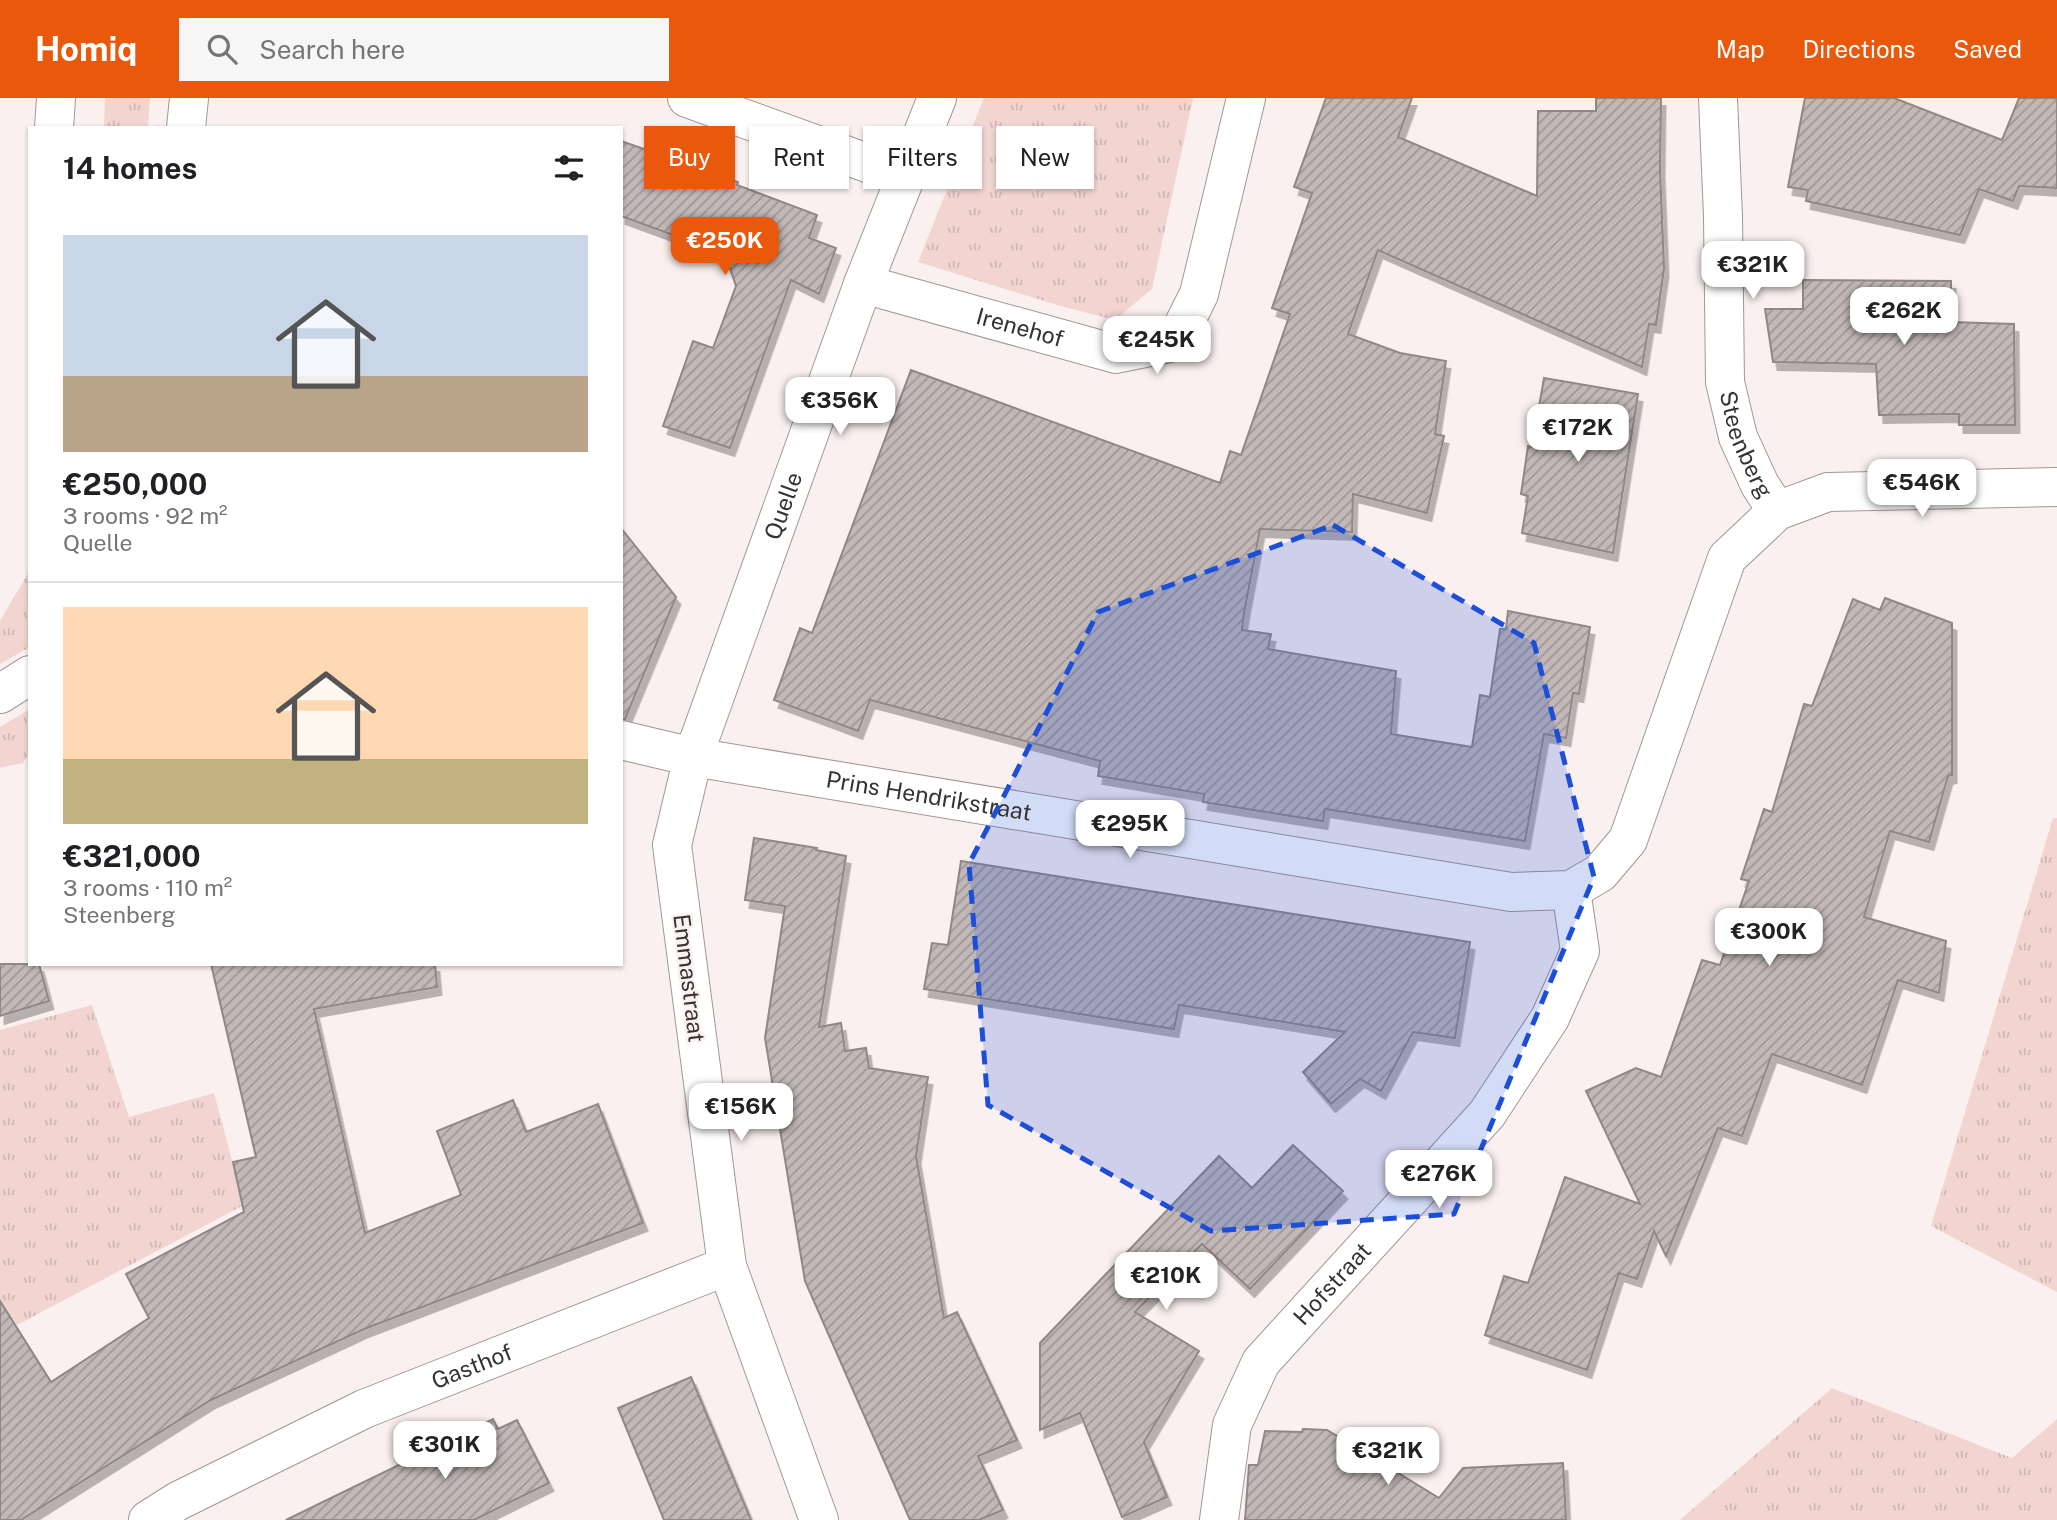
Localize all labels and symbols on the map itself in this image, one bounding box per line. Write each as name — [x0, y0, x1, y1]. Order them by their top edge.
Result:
pin: €250K — [676, 218, 774, 277]
pin: €321K — [1704, 242, 1802, 301]
pin: €262K — [1855, 288, 1953, 347]
street label: Irenehof — [973, 302, 1067, 352]
pin: €245K — [1108, 316, 1206, 376]
pin: €356K — [791, 378, 889, 437]
street label: Steenberg — [1715, 388, 1779, 503]
pin: €172K — [1529, 404, 1627, 464]
pin: €546K — [1873, 460, 1971, 519]
street label: Quelle — [758, 468, 807, 543]
street label: Prins Hendrikstraat — [824, 765, 1034, 826]
pin: €295K — [1081, 800, 1179, 860]
pin: €300K — [1720, 908, 1818, 968]
street label: Emmastraat — [668, 912, 711, 1044]
pin: €156K — [692, 1084, 790, 1143]
pin: €276K — [1390, 1150, 1488, 1210]
street label: Hofstraat — [1288, 1237, 1376, 1330]
pin: €210K — [1117, 1252, 1215, 1312]
street label: Gasthof — [427, 1338, 516, 1394]
pin: €301K — [396, 1422, 494, 1481]
pin: €321K — [1339, 1428, 1437, 1487]

